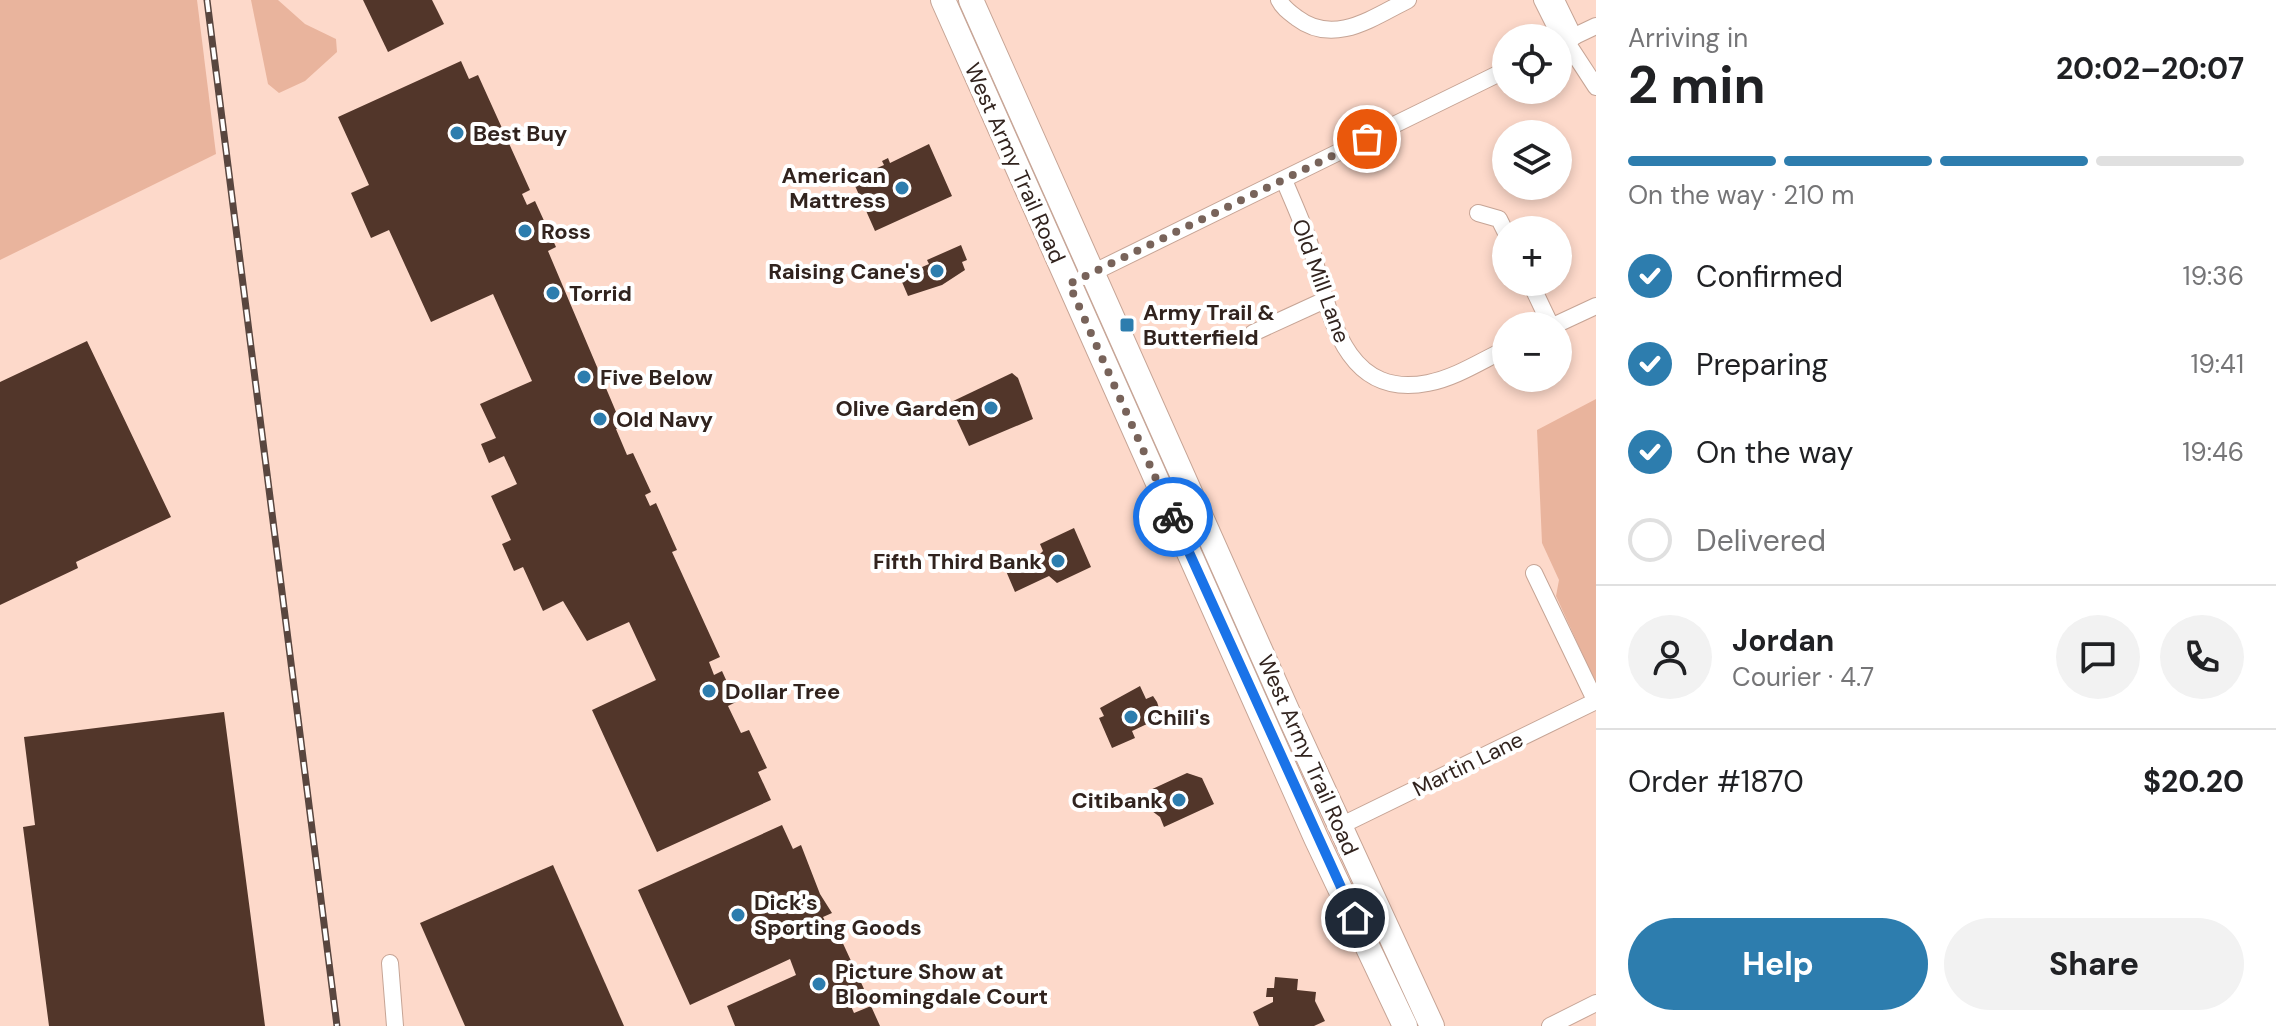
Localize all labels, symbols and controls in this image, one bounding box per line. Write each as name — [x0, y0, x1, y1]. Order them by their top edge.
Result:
text: Arriving in — [1628, 21, 1748, 55]
map controls — [1492, 24, 1572, 392]
button: locate — [1492, 24, 1572, 104]
text: 20:02–20:07 — [2056, 49, 2244, 88]
text: 2 min — [1628, 51, 1766, 119]
street label: West Army Trail Road — [958, 58, 1072, 268]
pin — [1333, 105, 1401, 173]
icon: bag — [1345, 117, 1389, 161]
place label: Best Buy — [473, 119, 567, 148]
button: layers — [1492, 120, 1572, 200]
marker: Best Buy — [448, 124, 466, 142]
place label: American Mattress — [782, 161, 886, 215]
text: On the way · 210 m — [1628, 178, 1854, 212]
marker: American Mattress — [893, 179, 911, 197]
street label: Old Mill Lane — [1285, 215, 1357, 347]
button: + — [1492, 216, 1572, 296]
place label: Ross — [541, 217, 591, 246]
marker: Ross — [516, 222, 534, 240]
icon: check — [1628, 254, 1672, 298]
place label: Raising Cane's — [768, 257, 921, 286]
text: Confirmed — [1696, 257, 1843, 296]
text: 19:36 — [2183, 259, 2244, 293]
marker: Raising Cane's — [928, 262, 946, 280]
place label: Torrid — [569, 279, 632, 308]
marker: Torrid — [544, 284, 562, 302]
place label: Army Trail & Butterfield — [1143, 298, 1275, 352]
button: − — [1492, 312, 1572, 392]
marker: Army Trail & Butterfield — [1118, 316, 1136, 334]
icon: check — [1628, 342, 1672, 386]
text: Preparing — [1696, 345, 1828, 384]
text: 19:41 — [2190, 347, 2244, 381]
place label: Five Below — [600, 363, 713, 392]
marker: Five Below — [575, 368, 593, 386]
place label: Olive Garden — [835, 394, 975, 423]
marker: Olive Garden — [982, 399, 1000, 417]
place label: Old Navy — [616, 405, 713, 434]
marker: Old Navy — [591, 410, 609, 428]
icon: check — [1628, 430, 1672, 474]
text: On the way — [1696, 433, 1853, 472]
text: 19:46 — [2182, 435, 2244, 469]
courier — [1133, 477, 1213, 557]
icon: bike — [1151, 495, 1195, 539]
text: Delivered — [1696, 521, 1826, 560]
place label: Fifth Third Bank — [873, 547, 1042, 576]
marker: Fifth Third Bank — [1049, 552, 1067, 570]
button: person — [1628, 615, 1712, 699]
button: chat — [2056, 615, 2140, 699]
button: phone — [2160, 615, 2244, 699]
text: Jordan — [1732, 621, 1834, 660]
street label: West Army Trail Road — [1251, 650, 1365, 860]
text: Courier · 4.7 — [1732, 660, 1874, 694]
place label: Dollar Tree — [725, 677, 840, 706]
marker: Dollar Tree — [700, 682, 718, 700]
place label: Chili's — [1147, 703, 1211, 732]
marker: Chili's — [1122, 708, 1140, 726]
street label: Martin Lane — [1408, 725, 1528, 803]
text: Order #1870 — [1628, 762, 1804, 801]
text: $20.20 — [2143, 762, 2244, 801]
place label: Citibank — [1072, 786, 1163, 815]
marker: Citibank — [1170, 791, 1188, 809]
pin — [1321, 884, 1389, 952]
place label: Dick's Sporting Goods — [754, 888, 922, 942]
icon: home — [1333, 896, 1377, 940]
marker: Dick's Sporting Goods — [729, 906, 747, 924]
button: Help — [1628, 918, 1928, 1010]
button: Share — [1944, 918, 2244, 1010]
place label: Picture Show at Bloomingdale Court — [835, 957, 1048, 1011]
marker: Picture Show at Bloomingdale Court — [810, 975, 828, 993]

